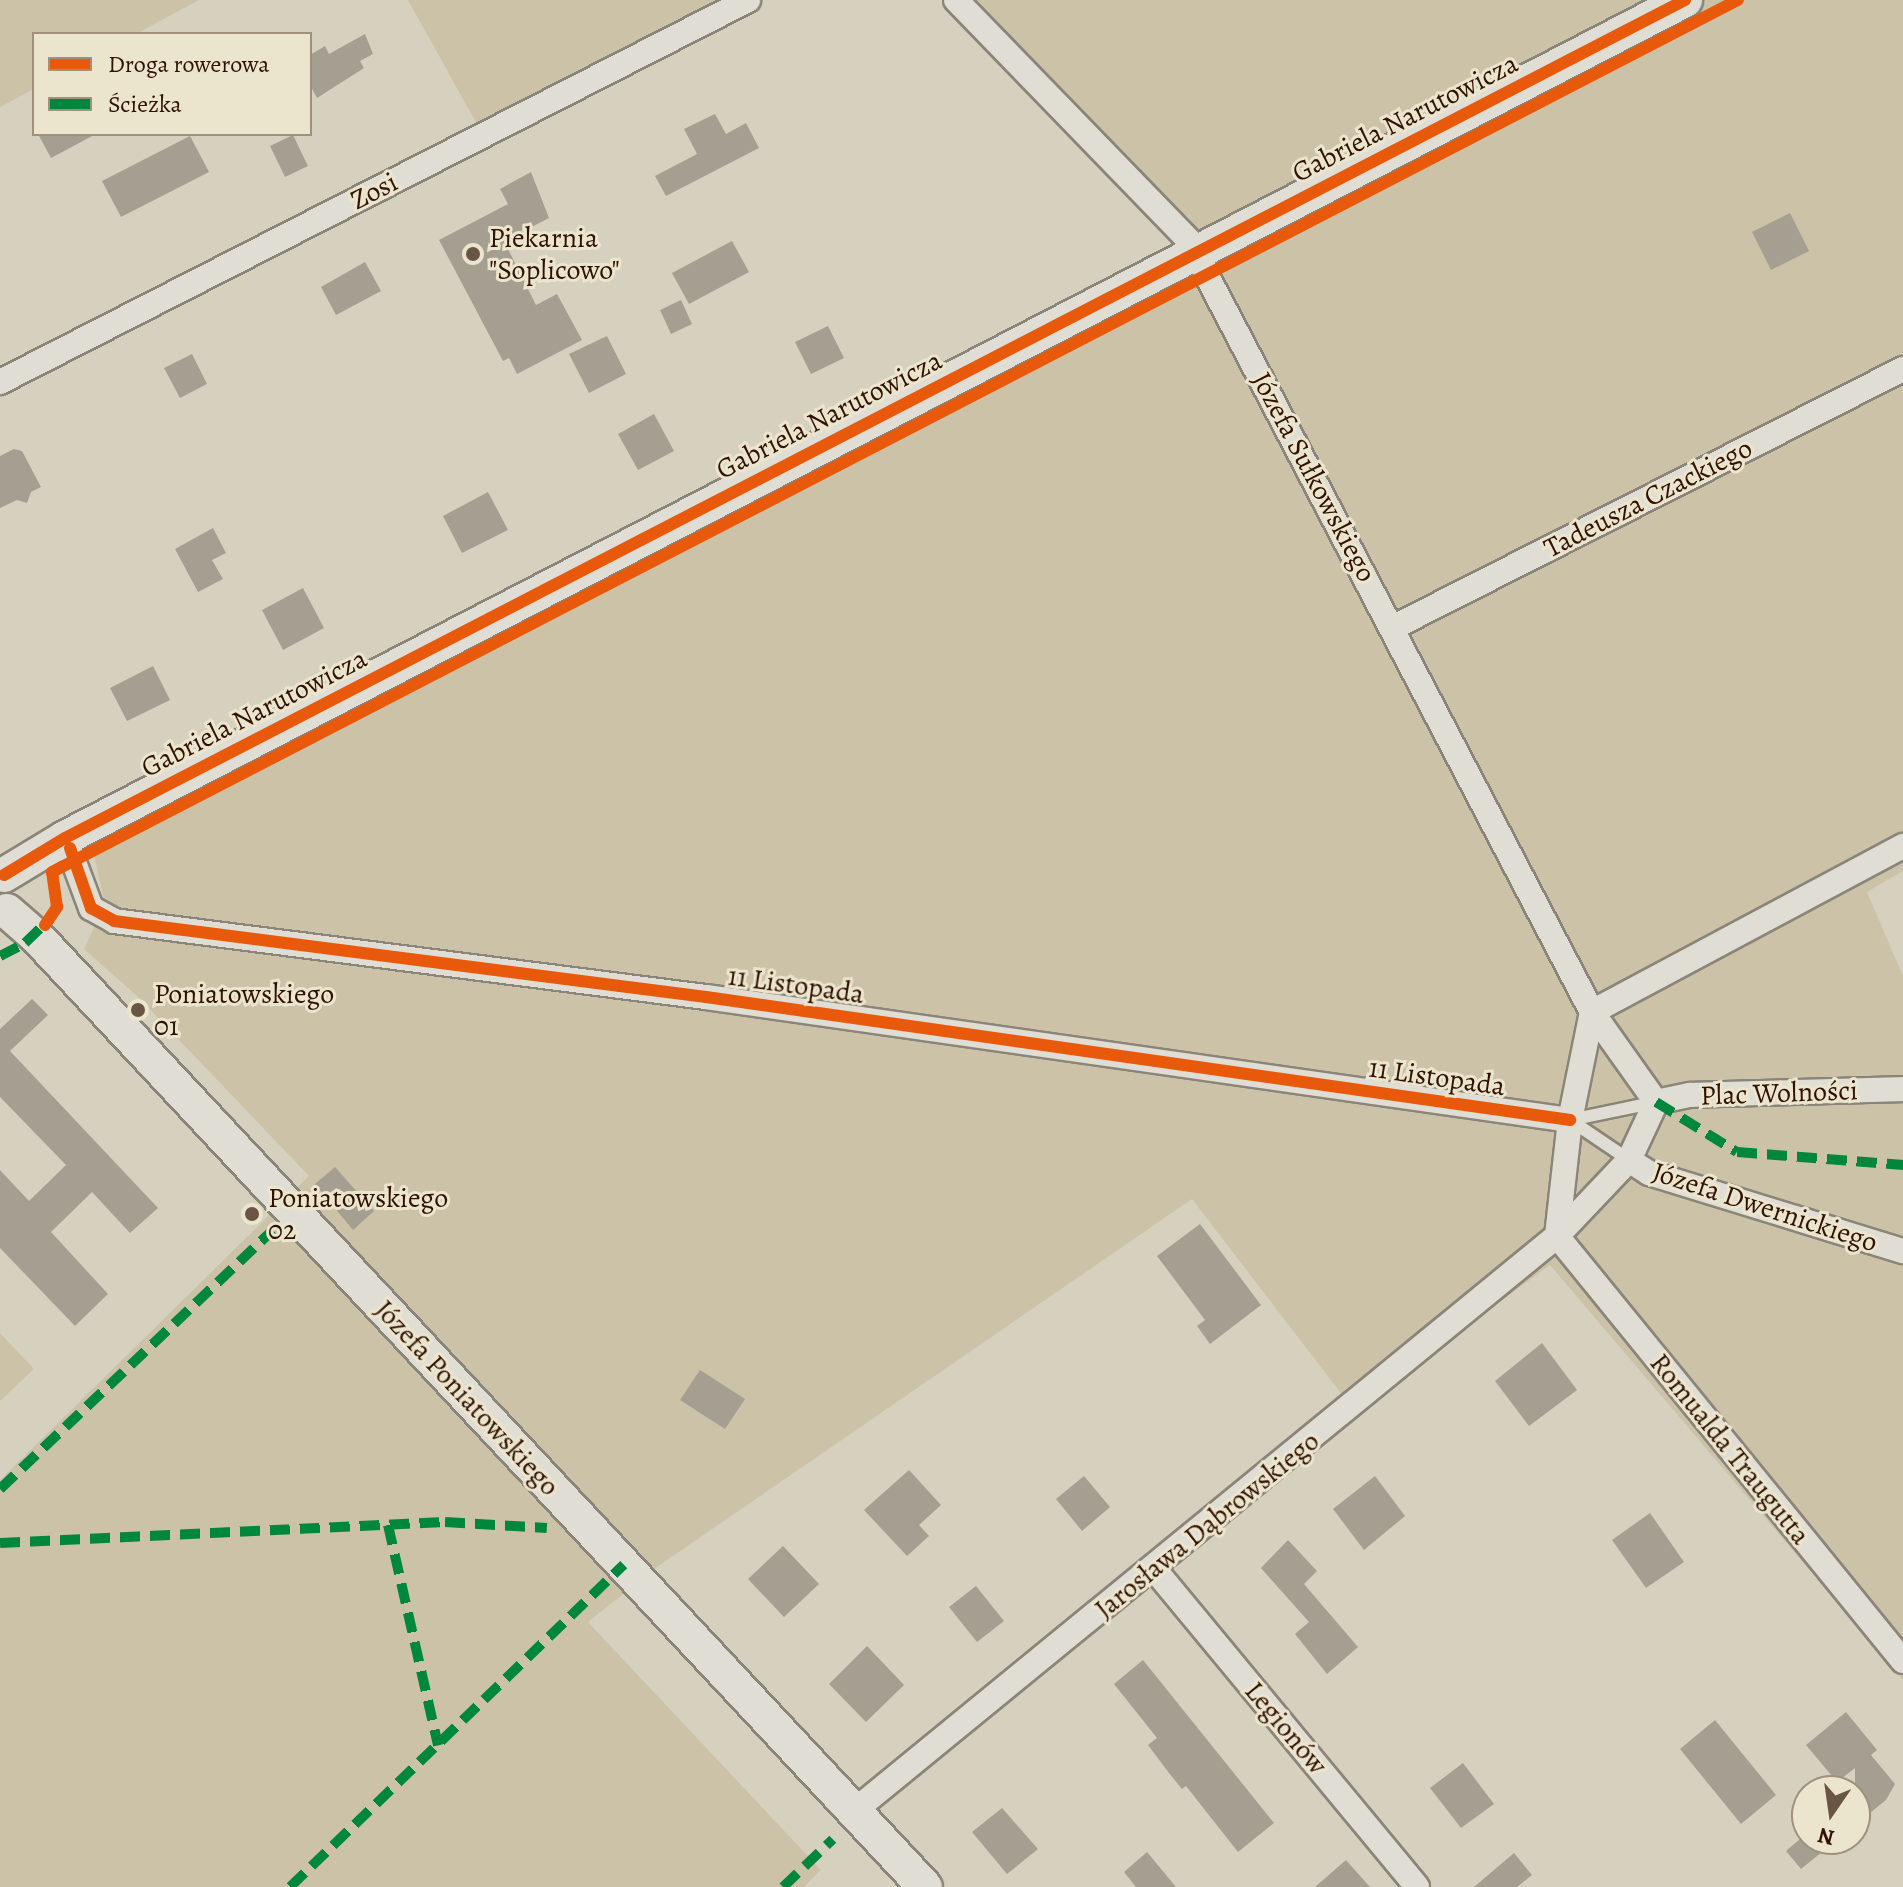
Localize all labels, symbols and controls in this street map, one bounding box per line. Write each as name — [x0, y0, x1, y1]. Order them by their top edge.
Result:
legend — [32, 32, 312, 136]
street label: Gabriela Narutowicza — [1286, 47, 1524, 189]
text: Droga rowerowa — [108, 48, 269, 80]
text: Ścieżka — [108, 88, 182, 120]
street label: Zosi — [345, 165, 403, 217]
place label: Piekarnia "Soplicowo" — [489, 221, 620, 287]
marker: Piekarnia "Soplicowo" — [464, 245, 482, 263]
street label: Gabriela Narutowicza — [710, 344, 948, 486]
street label: Józefa Sułkowskiego — [1245, 367, 1383, 587]
street label: Tadeusza Czackiego — [1538, 431, 1758, 565]
street label: Gabriela Narutowicza — [135, 642, 373, 784]
street label: 11 Listopada — [726, 959, 866, 1011]
place label: Poniatowskiego 01 — [154, 977, 334, 1043]
marker: Poniatowskiego 01 — [129, 1001, 147, 1019]
street label: 11 Listopada — [1367, 1051, 1507, 1103]
street label: Plac Wolności — [1700, 1073, 1858, 1113]
street label: Józefa Dwernickiego — [1648, 1155, 1882, 1259]
place label: Poniatowskiego 02 — [268, 1181, 448, 1247]
marker: Poniatowskiego 02 — [243, 1205, 261, 1223]
street label: Józefa Poniatowskiego — [368, 1293, 566, 1503]
street label: Romualda Traugutta — [1643, 1347, 1817, 1551]
street label: Jarosława Dąbrowskiego — [1088, 1424, 1326, 1626]
street label: Legionów — [1237, 1675, 1335, 1781]
north arrow — [1791, 1775, 1871, 1855]
text: N — [1815, 1820, 1837, 1853]

